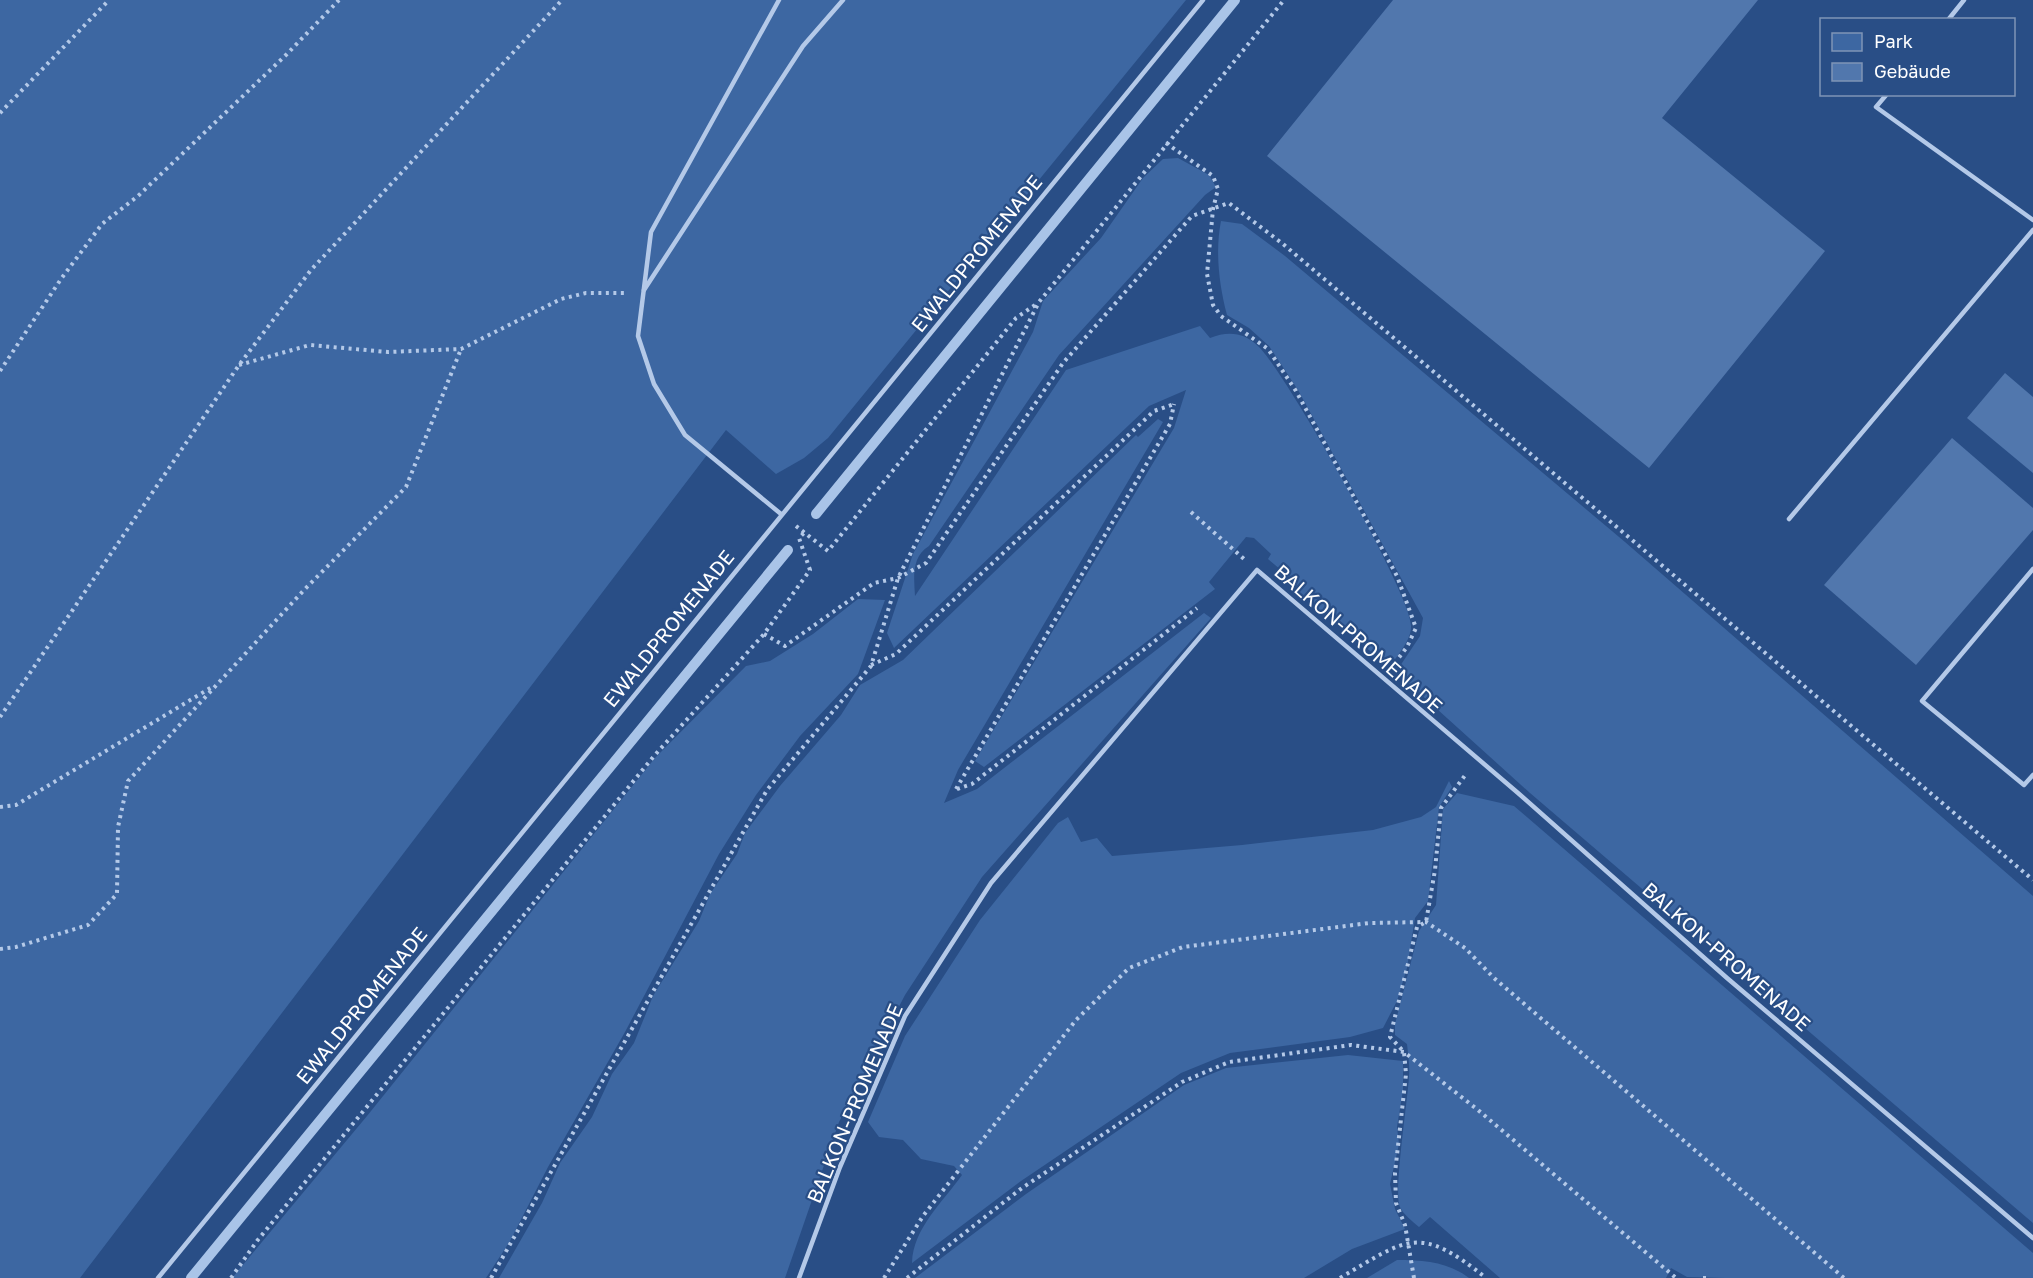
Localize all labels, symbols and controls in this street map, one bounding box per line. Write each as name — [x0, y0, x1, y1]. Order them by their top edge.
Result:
legend — [1820, 18, 2015, 96]
text: Park — [1874, 30, 1913, 52]
text: Gebäude — [1874, 60, 1951, 82]
street label: EWALDPROMENADE — [905, 170, 1047, 336]
street label: EWALDPROMENADE — [597, 545, 739, 711]
street label: BALKON-PROMENADE — [1270, 559, 1448, 717]
street label: BALKON-PROMENADE — [1638, 877, 1816, 1035]
street label: EWALDPROMENADE — [290, 922, 432, 1088]
street label: BALKON-PROMENADE — [801, 1000, 907, 1206]

